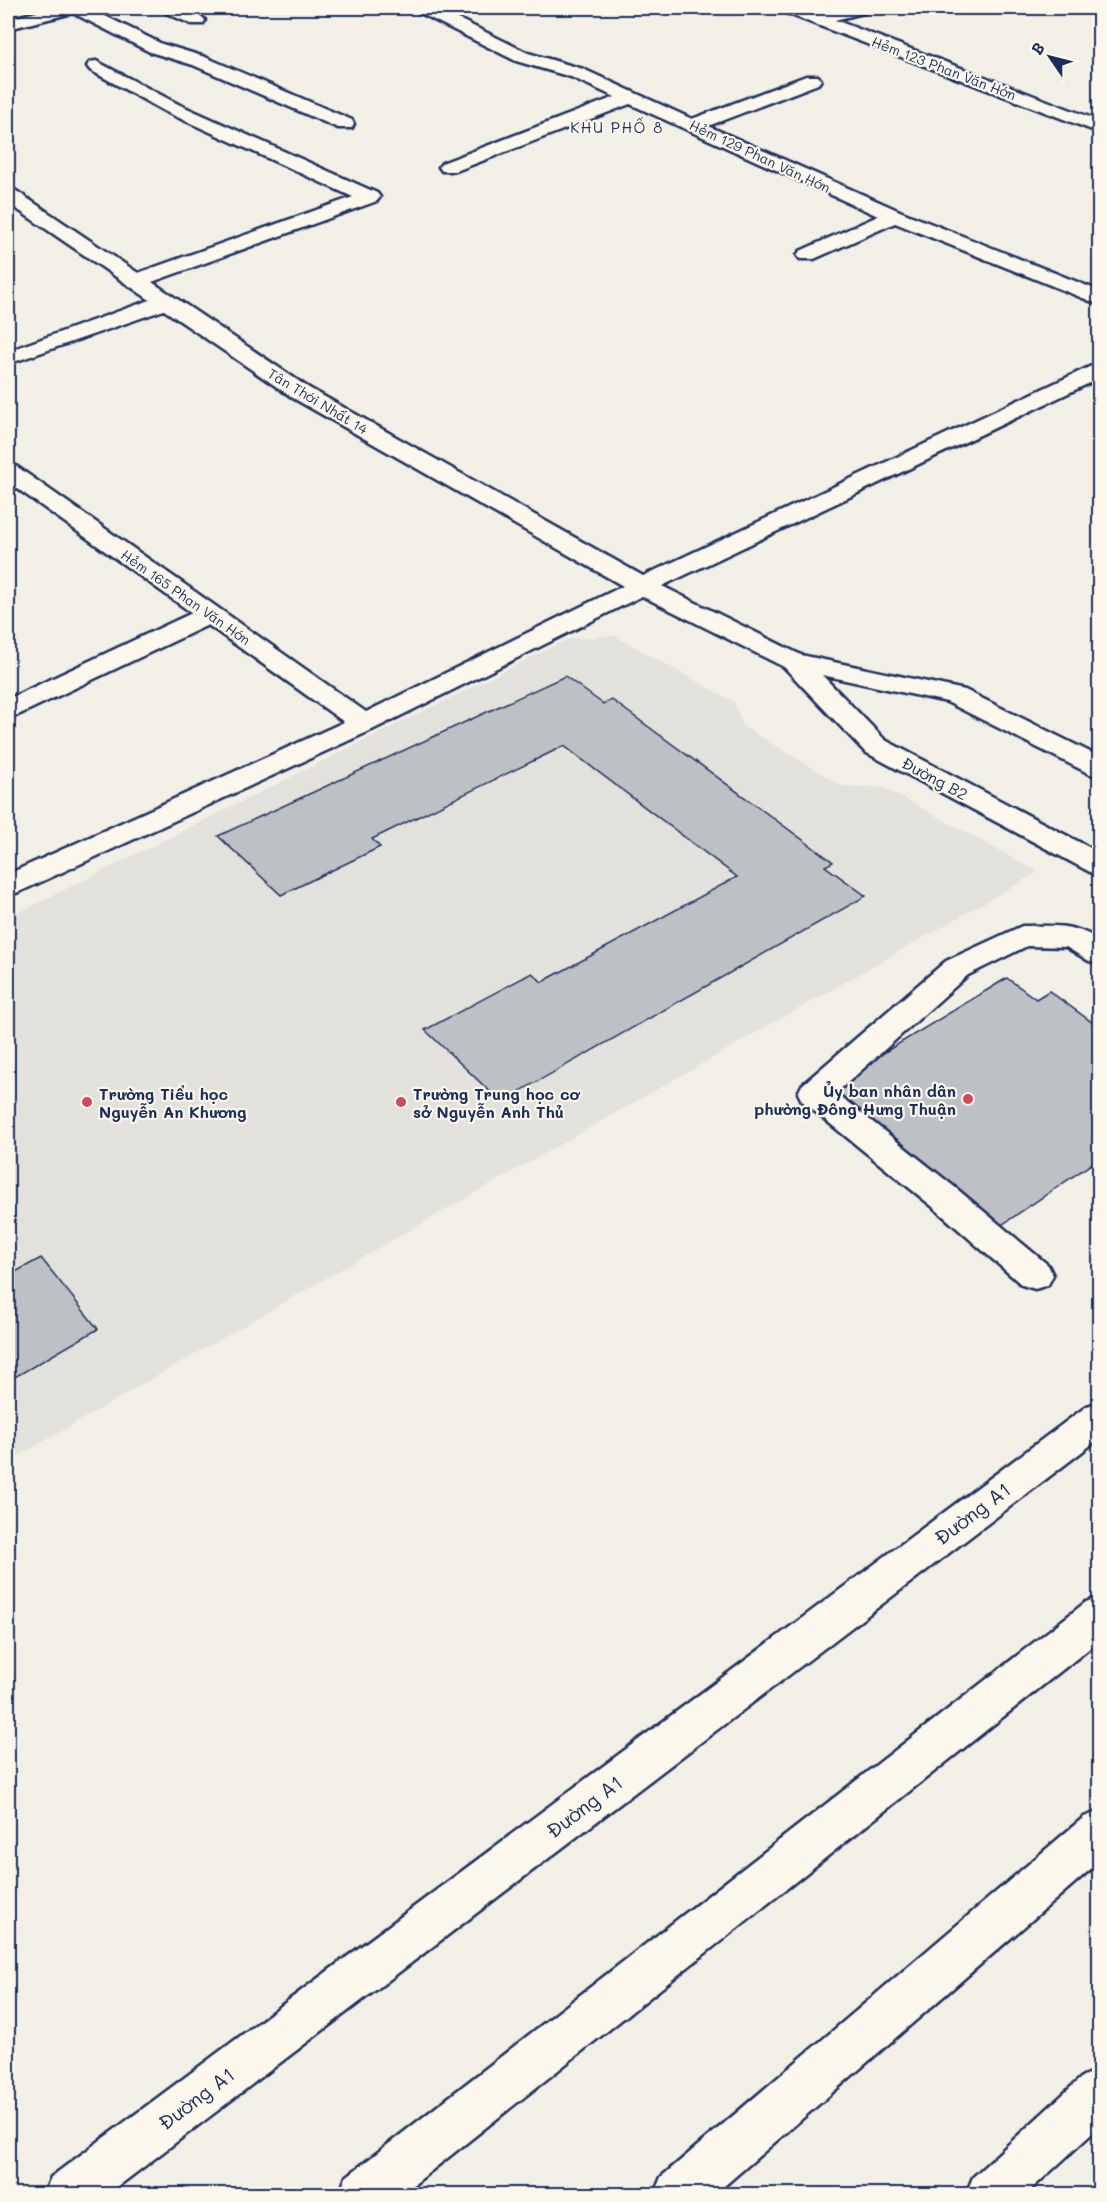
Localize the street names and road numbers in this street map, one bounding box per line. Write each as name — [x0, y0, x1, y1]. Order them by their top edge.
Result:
street label: Hẻm 123 Phan Văn Hớn — [869, 32, 1019, 104]
street label: Hẻm 129 Phan Văn Hớn — [686, 115, 834, 197]
street label: Tân Thới Nhất 14 — [264, 364, 372, 439]
street label: Hẻm 165 Phan Văn Hớn — [118, 545, 254, 649]
street label: Đường B2 — [898, 752, 972, 804]
street label: Đường A1 — [929, 1476, 1015, 1550]
street label: Đường A1 — [541, 1769, 627, 1843]
street label: Đường A1 — [153, 2061, 239, 2135]

